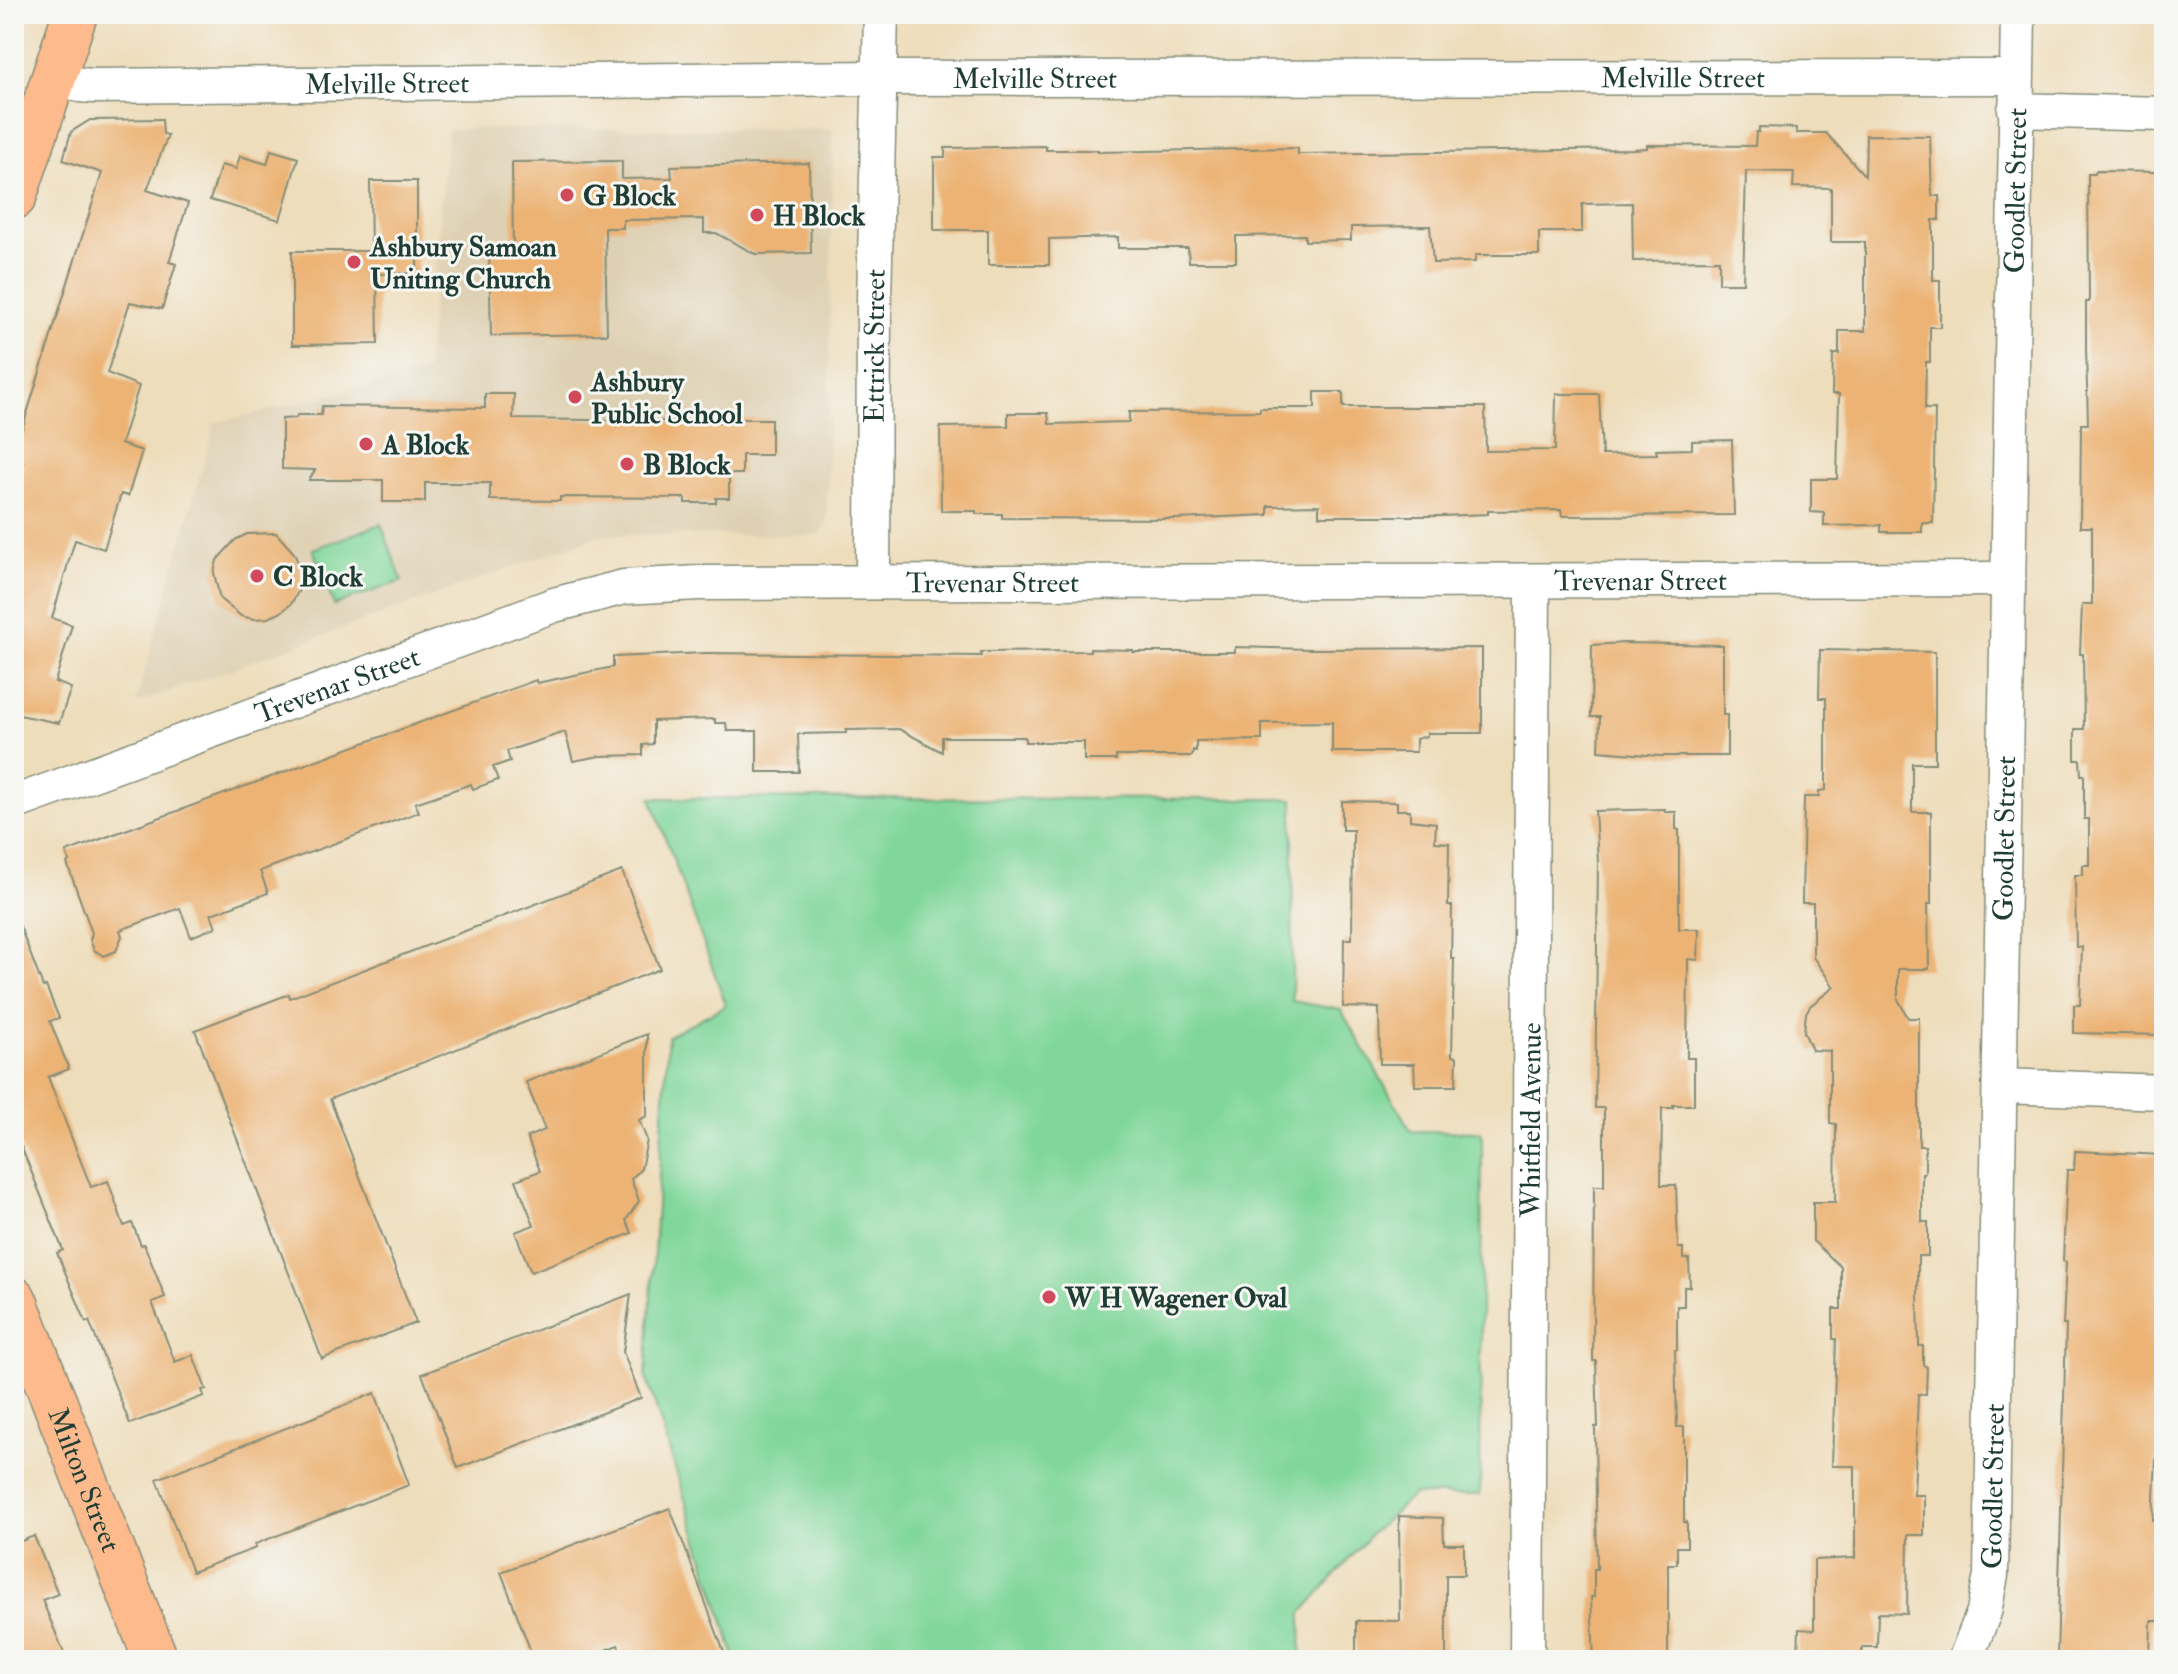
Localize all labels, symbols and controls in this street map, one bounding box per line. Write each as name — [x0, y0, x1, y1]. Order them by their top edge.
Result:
street label: Melville Street — [1601, 61, 1765, 96]
street label: Melville Street — [953, 62, 1117, 97]
street label: Melville Street — [305, 66, 469, 103]
street label: Goodlet Street — [1998, 107, 2035, 274]
place label: G Block — [583, 179, 676, 214]
marker: G Block — [558, 186, 576, 204]
place label: H Block — [773, 199, 866, 234]
marker: H Block — [748, 206, 766, 224]
place label: Ashbury Samoan Uniting Church — [369, 230, 557, 297]
marker: Ashbury Samoan Uniting Church — [345, 253, 363, 271]
street label: Ettrick Street — [858, 269, 894, 423]
place label: Ashbury Public School — [590, 365, 743, 432]
marker: Ashbury Public School — [566, 388, 584, 406]
place label: A Block — [381, 428, 470, 463]
marker: A Block — [357, 435, 375, 453]
place label: B Block — [643, 448, 731, 483]
marker: B Block — [618, 455, 636, 473]
place label: C Block — [273, 560, 363, 595]
street label: Trevenar Street — [1554, 564, 1727, 599]
street label: Trevenar Street — [906, 566, 1079, 601]
marker: C Block — [248, 567, 266, 585]
street label: Trevenar Street — [250, 640, 425, 732]
street label: Goodlet Street — [1986, 755, 2024, 921]
street label: Whitfield Avenue — [1513, 1022, 1550, 1219]
place label: W H Wagener Oval — [1064, 1281, 1288, 1316]
marker: W H Wagener Oval — [1040, 1288, 1058, 1306]
street label: Milton Street — [40, 1403, 128, 1557]
street label: Goodlet Street — [1975, 1403, 2013, 1569]

